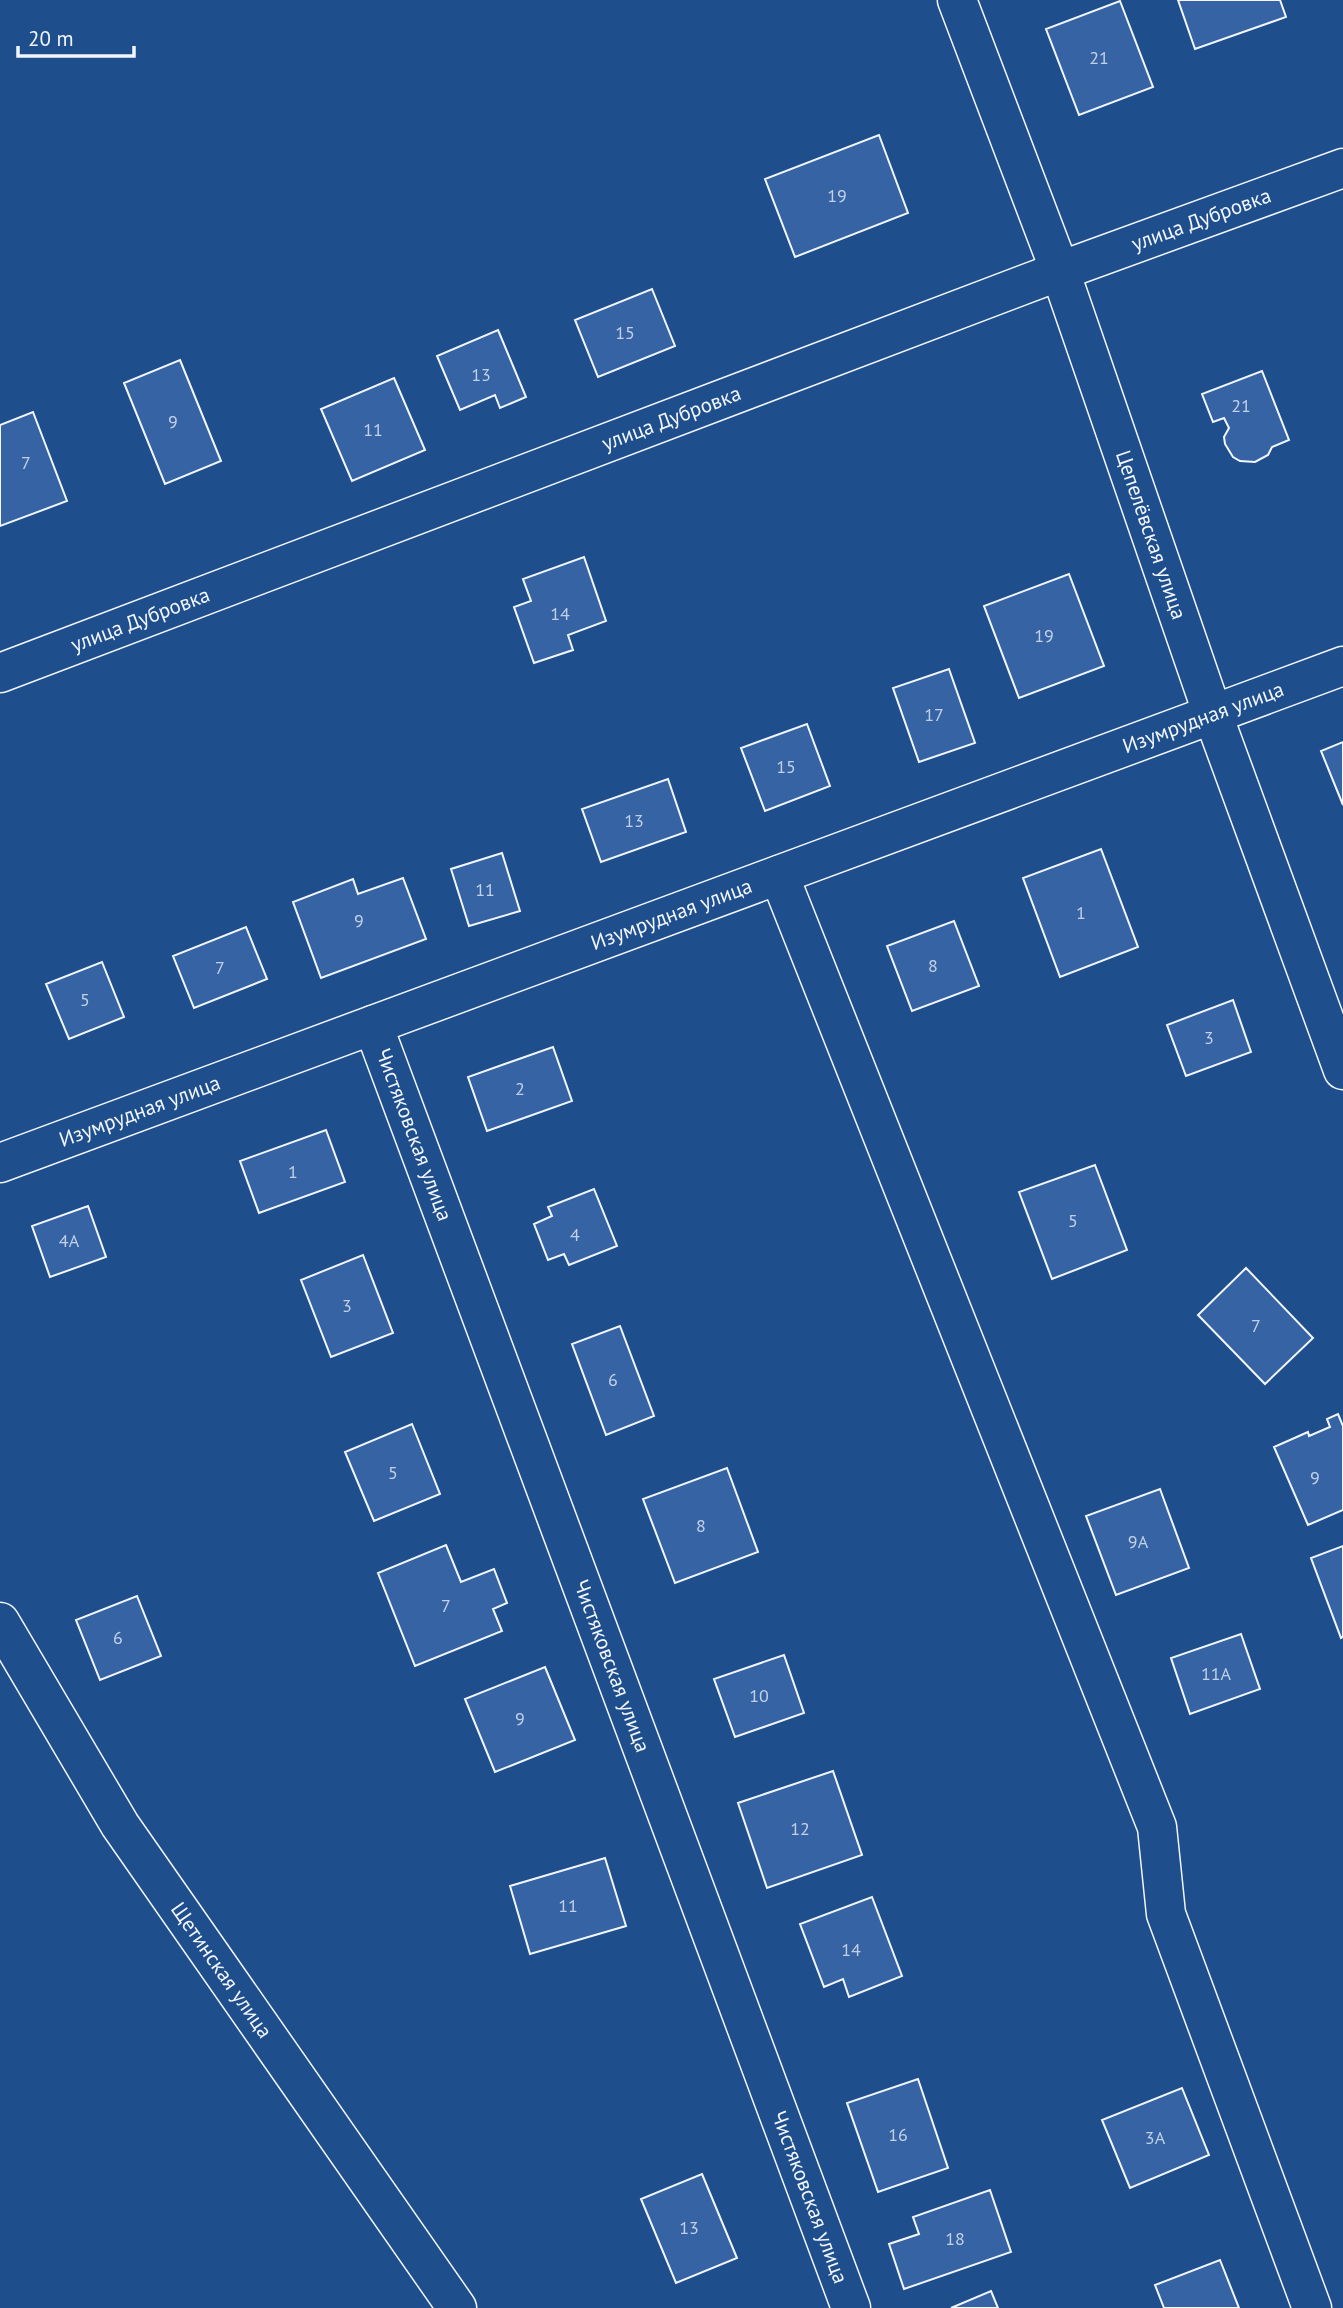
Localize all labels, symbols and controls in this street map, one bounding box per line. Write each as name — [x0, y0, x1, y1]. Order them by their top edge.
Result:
scale bar — [18, 14, 133, 58]
text: 20 m — [28, 25, 74, 52]
house number: 21 — [1089, 46, 1109, 69]
street label: улица Дубровка — [1128, 181, 1275, 257]
house number: 19 — [827, 184, 847, 207]
house number: 15 — [615, 321, 635, 344]
house number: 13 — [471, 363, 491, 386]
street label: улица Дубровка — [598, 379, 745, 457]
house number: 21 — [1231, 394, 1251, 417]
house number: 9 — [168, 410, 178, 433]
house number: 11 — [363, 418, 383, 441]
street label: Цепелёвская улица — [1110, 447, 1193, 623]
house number: 7 — [21, 451, 31, 474]
street label: улица Дубровка — [67, 581, 213, 658]
house number: 14 — [550, 602, 570, 625]
house number: 19 — [1034, 624, 1054, 647]
street label: Изумрудная улица — [1119, 675, 1287, 759]
house number: 17 — [924, 703, 944, 726]
house number: 15 — [776, 755, 796, 778]
house number: 13 — [624, 809, 644, 832]
street label: Изумрудная улица — [587, 872, 756, 956]
house number: 11 — [475, 878, 495, 901]
house number: 1 — [1076, 901, 1086, 924]
house number: 9 — [354, 909, 364, 932]
house number: 8 — [928, 954, 938, 977]
house number: 7 — [215, 956, 225, 979]
house number: 5 — [80, 988, 90, 1011]
house number: 3 — [1204, 1026, 1214, 1049]
street label: Чистяковская улица — [370, 1044, 459, 1225]
street label: Изумрудная улица — [55, 1069, 224, 1153]
house number: 2 — [515, 1077, 525, 1100]
house number: 1 — [288, 1160, 298, 1183]
house number: 5 — [1068, 1209, 1078, 1232]
house number: 4 — [570, 1223, 580, 1246]
house number: 4А — [59, 1229, 80, 1252]
house number: 3 — [342, 1294, 352, 1317]
house number: 7 — [1251, 1314, 1261, 1337]
house number: 6 — [608, 1368, 618, 1391]
house number: 5 — [388, 1461, 398, 1484]
house number: 9 — [1310, 1466, 1320, 1489]
house number: 8 — [696, 1514, 706, 1537]
house number: 9А — [1128, 1530, 1149, 1553]
street label: Чистяковская улица — [568, 1576, 657, 1756]
house number: 7 — [441, 1594, 451, 1617]
house number: 6 — [113, 1626, 123, 1649]
house number: 11А — [1201, 1662, 1232, 1685]
house number: 10 — [749, 1684, 769, 1707]
house number: 9 — [515, 1707, 525, 1730]
house number: 12 — [790, 1817, 810, 1840]
house number: 11 — [558, 1894, 578, 1917]
street label: Щетинская улица — [165, 1897, 279, 2043]
house number: 14 — [841, 1938, 861, 1961]
street label: Чистяковская улица — [766, 2107, 855, 2287]
house number: 16 — [888, 2123, 908, 2146]
house number: 3А — [1145, 2126, 1166, 2149]
house number: 13 — [679, 2216, 699, 2239]
house number: 18 — [945, 2227, 965, 2250]

